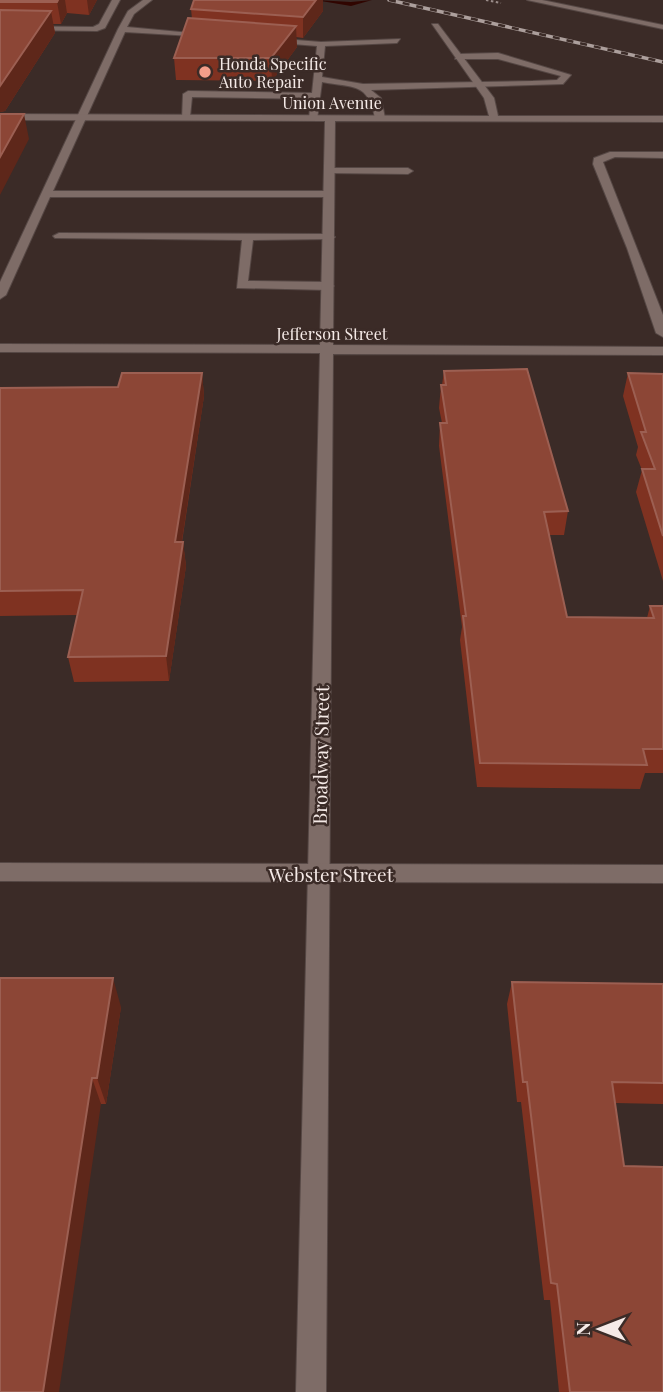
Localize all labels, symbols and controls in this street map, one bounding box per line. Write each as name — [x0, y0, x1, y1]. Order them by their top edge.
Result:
place label: Honda Specific Auto Repair — [218, 53, 327, 92]
marker: Honda Specific Auto Repair — [197, 64, 213, 80]
street label: Union Avenue — [282, 92, 382, 113]
street label: Jefferson Street — [276, 323, 388, 344]
street label: Broadway Street — [306, 685, 334, 825]
street label: Webster Street — [268, 861, 394, 887]
north arrow — [565, 1294, 635, 1364]
text: N — [569, 1322, 595, 1336]

